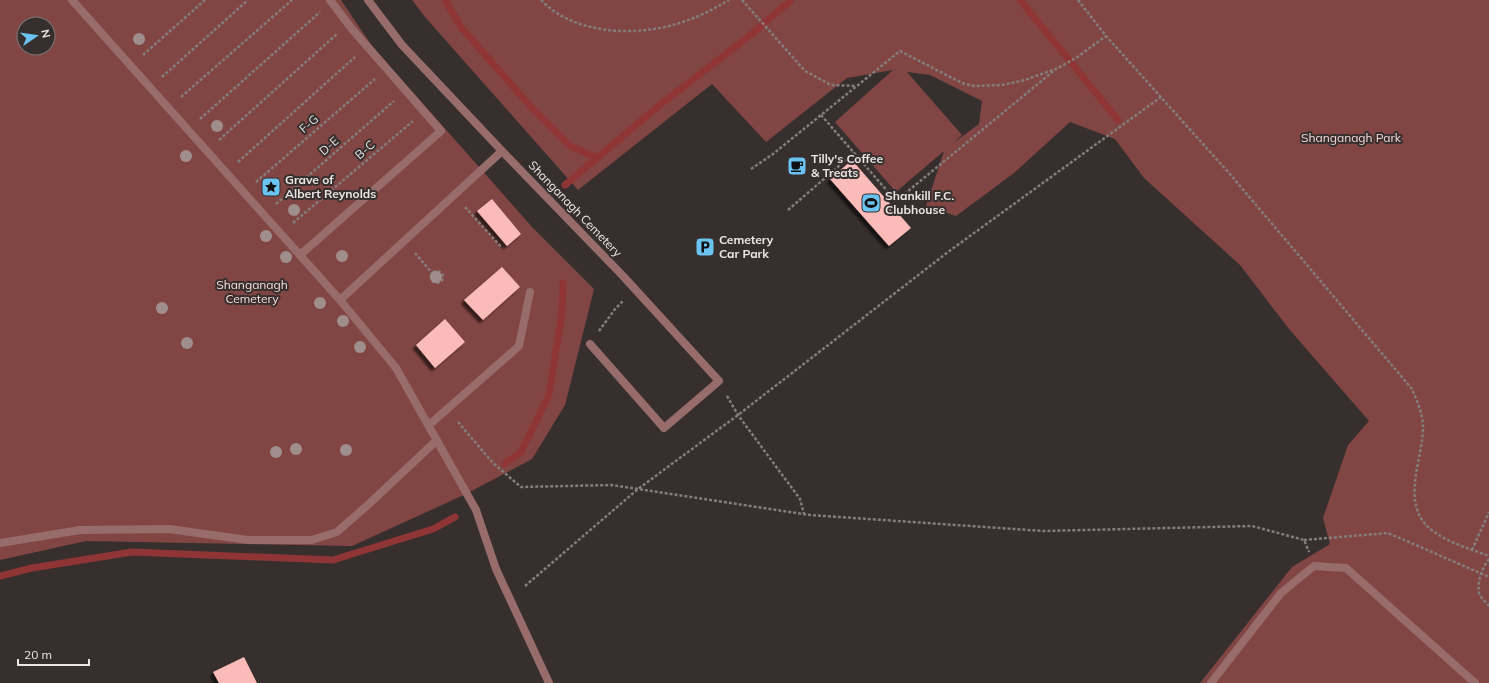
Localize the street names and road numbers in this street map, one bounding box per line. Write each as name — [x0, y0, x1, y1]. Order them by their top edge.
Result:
street label: F-G — [296, 111, 321, 136]
street label: D-E — [316, 133, 342, 158]
street label: B-C — [352, 137, 378, 162]
street label: Shanganagh Cemetery — [526, 157, 626, 260]

